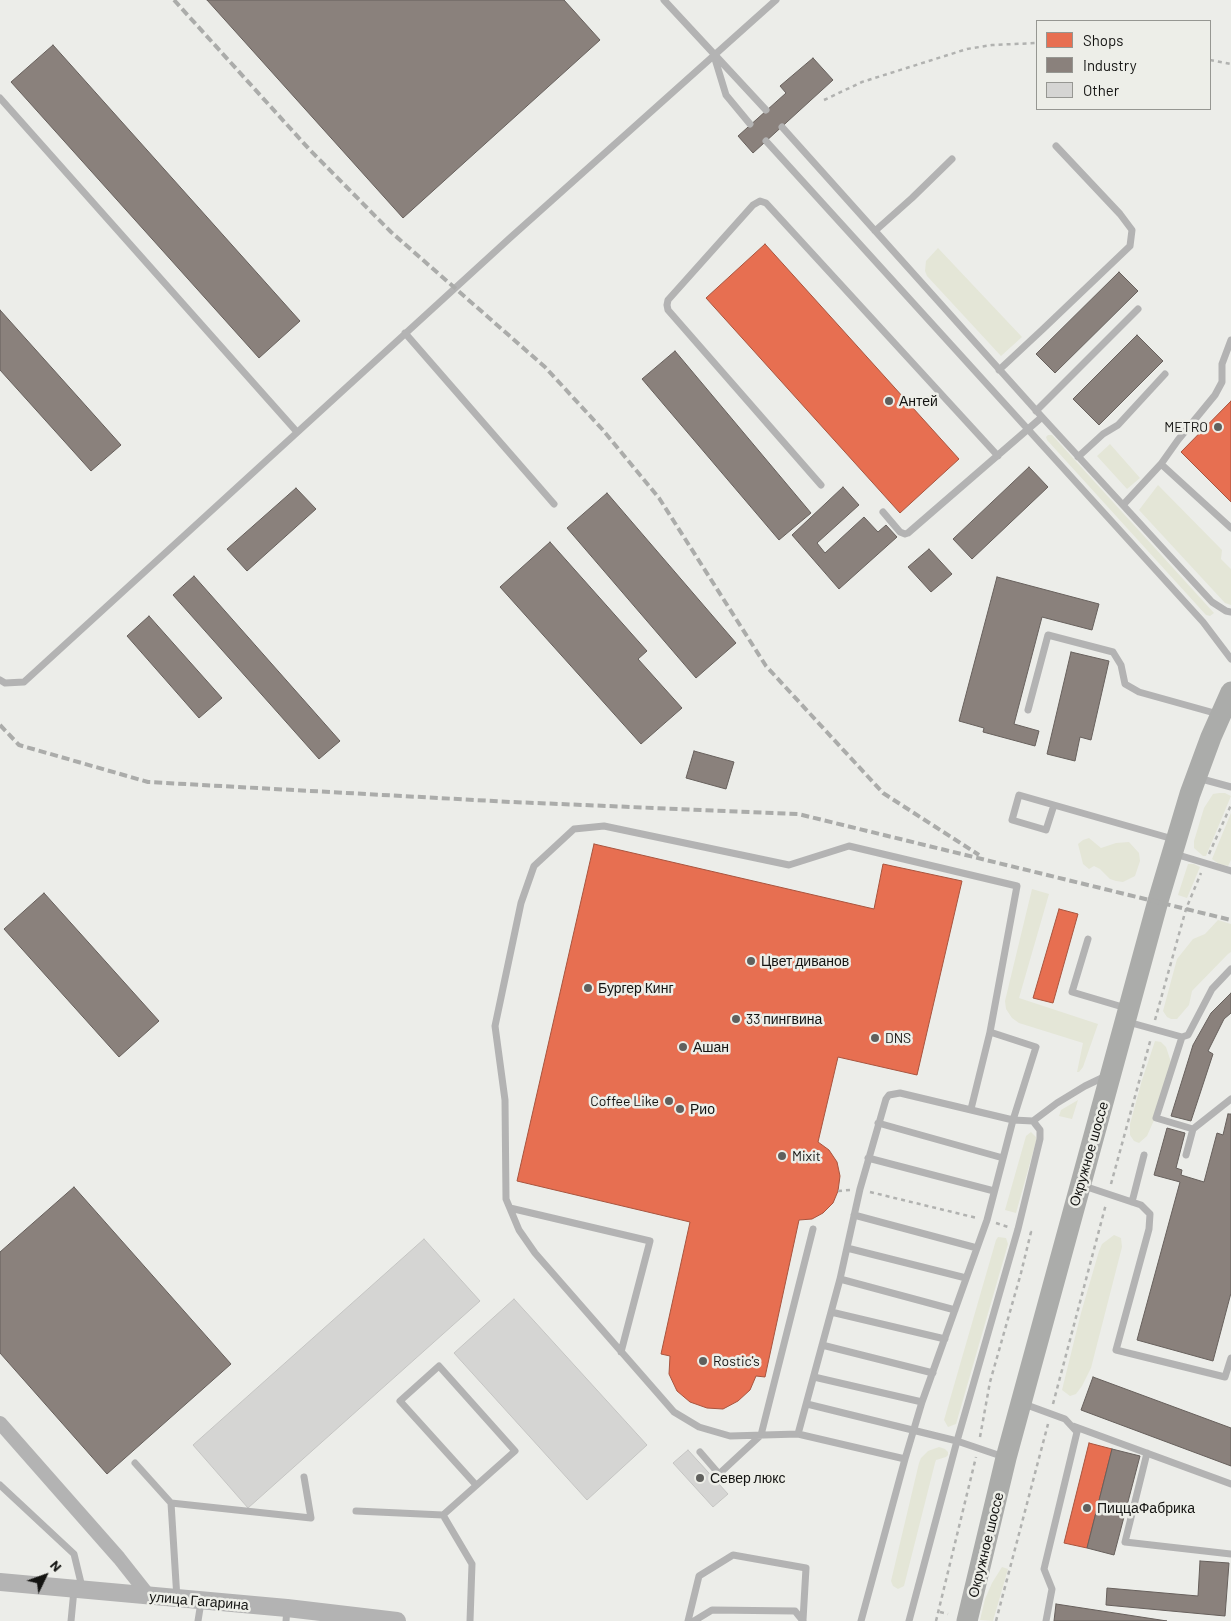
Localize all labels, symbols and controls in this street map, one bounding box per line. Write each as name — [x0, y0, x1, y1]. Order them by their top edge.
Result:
legend — [1036, 20, 1211, 110]
text: Shops — [1083, 31, 1123, 49]
text: Industry — [1083, 56, 1137, 74]
text: Other — [1083, 81, 1119, 99]
place label: Антей — [899, 393, 938, 409]
marker: Антей — [883, 395, 895, 407]
place label: METRO — [1164, 419, 1208, 435]
marker: METRO — [1212, 421, 1224, 433]
place label: Цвет диванов — [761, 953, 849, 969]
marker: Цвет диванов — [745, 955, 757, 967]
place label: Бургер Кинг — [598, 980, 673, 996]
marker: Бургер Кинг — [582, 982, 594, 994]
place label: 33 пингвина — [746, 1011, 822, 1027]
marker: 33 пингвина — [730, 1013, 742, 1025]
place label: DNS — [885, 1030, 911, 1046]
marker: DNS — [869, 1032, 881, 1044]
place label: Ашан — [693, 1039, 729, 1055]
marker: Ашан — [677, 1041, 689, 1053]
place label: Coffee Like — [590, 1093, 659, 1109]
marker: Coffee Like — [663, 1095, 675, 1107]
street label: Окружное шоссе — [1066, 1100, 1112, 1208]
place label: Рио — [690, 1101, 715, 1117]
marker: Рио — [674, 1103, 686, 1115]
place label: Mixit — [792, 1148, 821, 1164]
marker: Mixit — [776, 1150, 788, 1162]
place label: Rostic's — [713, 1353, 760, 1369]
marker: Rostic's — [697, 1355, 709, 1367]
place label: Север люкс — [710, 1470, 786, 1486]
marker: Север люкс — [694, 1472, 706, 1484]
street label: Окружное шоссе — [965, 1491, 1007, 1599]
place label: ПиццаФабрика — [1097, 1500, 1195, 1516]
marker: ПиццаФабрика — [1081, 1502, 1093, 1514]
north arrow — [20, 1551, 70, 1601]
text: N — [47, 1556, 66, 1575]
street label: улица Гагарина — [149, 1588, 249, 1614]

